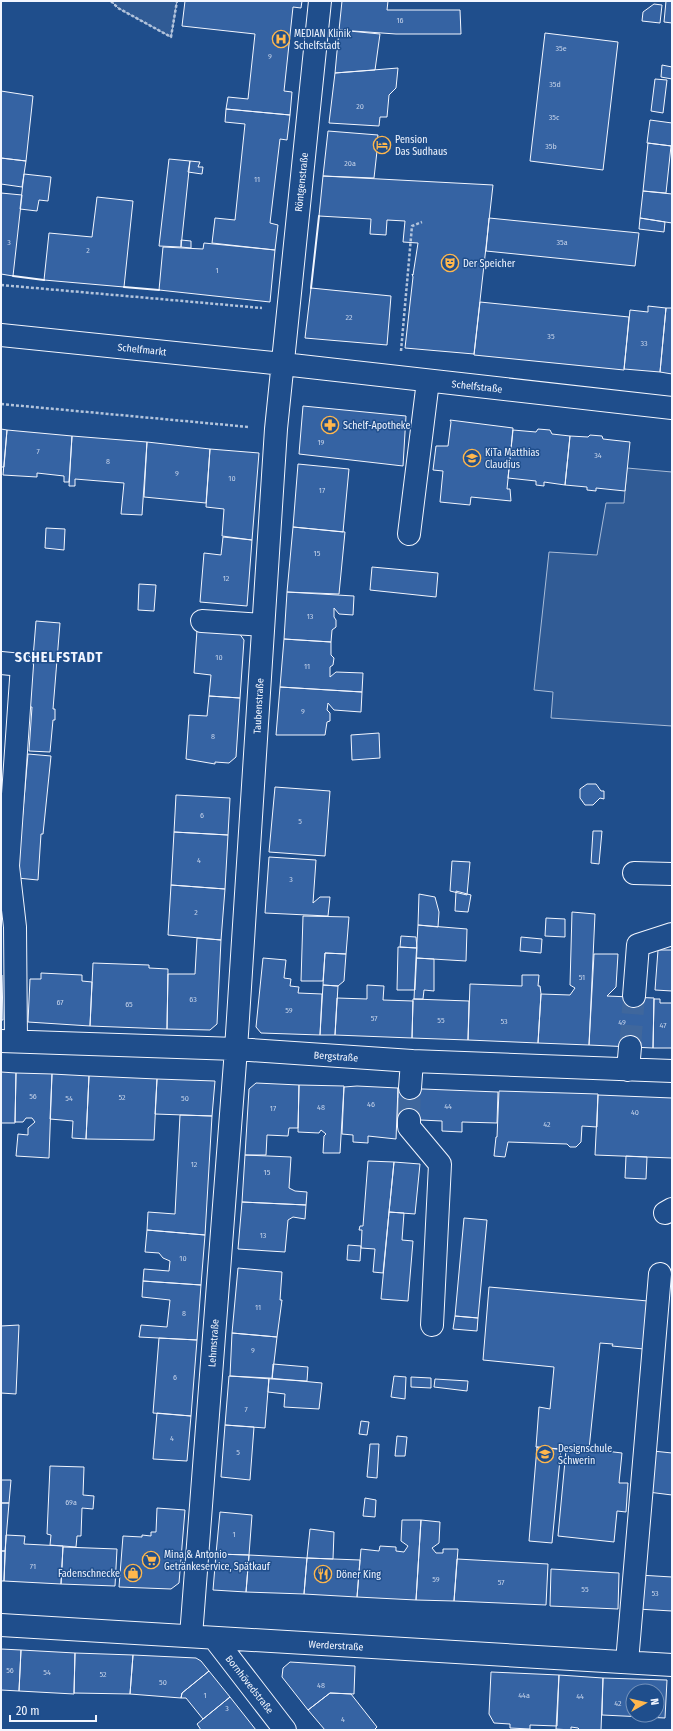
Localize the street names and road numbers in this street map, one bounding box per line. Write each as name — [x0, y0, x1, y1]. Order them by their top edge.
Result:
street label: Röntgenstraße — [293, 152, 311, 212]
street label: Schelfmarkt — [117, 341, 168, 359]
street label: Schelfstraße — [451, 378, 503, 396]
street label: Taubenstraße — [252, 678, 266, 734]
street label: Bergstraße — [313, 1049, 358, 1065]
street label: Lehmstraße — [206, 1319, 222, 1367]
street label: Werderstraße — [308, 1639, 364, 1653]
street label: Bornhövedstraße — [223, 1653, 276, 1716]

